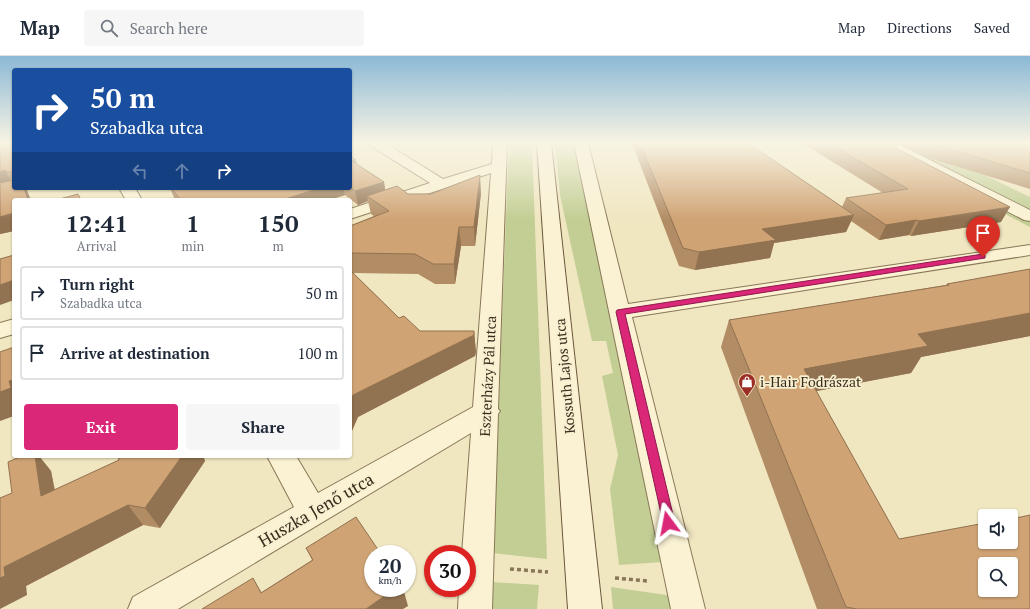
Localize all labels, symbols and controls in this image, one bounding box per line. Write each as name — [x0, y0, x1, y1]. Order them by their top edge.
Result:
search box — [84, 10, 364, 46]
text: Map — [20, 15, 60, 40]
icon: search — [98, 17, 120, 39]
text: Search here — [130, 18, 208, 38]
text: Map — [838, 18, 865, 37]
text: Directions — [887, 18, 952, 37]
text: Saved — [974, 18, 1010, 37]
text: 50 m — [90, 79, 155, 116]
icon: right — [24, 84, 76, 136]
text: Szabadka utca — [90, 115, 204, 139]
icon: left — [129, 160, 151, 182]
icon: ahead — [171, 160, 193, 182]
icon: right — [213, 160, 235, 182]
text: 12:41 — [65, 207, 128, 239]
text: 1 — [186, 207, 200, 239]
text: 150 — [258, 207, 298, 239]
pin — [966, 216, 1000, 257]
icon: arrive — [972, 222, 994, 244]
text: Arrival — [77, 237, 117, 255]
text: min — [181, 237, 204, 255]
text: m — [273, 237, 284, 255]
text: Turn right — [60, 274, 135, 294]
icon: right — [26, 282, 48, 304]
text: 50 m — [305, 283, 338, 303]
text: Szabadka utca — [60, 294, 142, 312]
street label: Eszterházy Pál utca — [475, 315, 500, 437]
street label: Kossuth Lajos utca — [550, 317, 579, 435]
icon: arrive — [26, 342, 48, 364]
text: Arrive at destination — [60, 343, 210, 363]
text: 100 m — [297, 343, 338, 363]
shop icon: i-Hair Fodrászat — [737, 372, 757, 397]
place label: i-Hair Fodrászat — [760, 372, 862, 391]
button: Exit — [24, 404, 178, 450]
button: Share — [186, 404, 340, 450]
street label: Huszka Jenő utca — [254, 467, 378, 552]
position arrow — [647, 502, 689, 544]
map controls — [978, 509, 1018, 597]
button: sound — [978, 509, 1018, 549]
speed limit sign: 30 — [424, 545, 476, 597]
text: 20 — [379, 552, 401, 579]
button: search — [978, 557, 1018, 597]
text: km/h — [378, 574, 402, 587]

